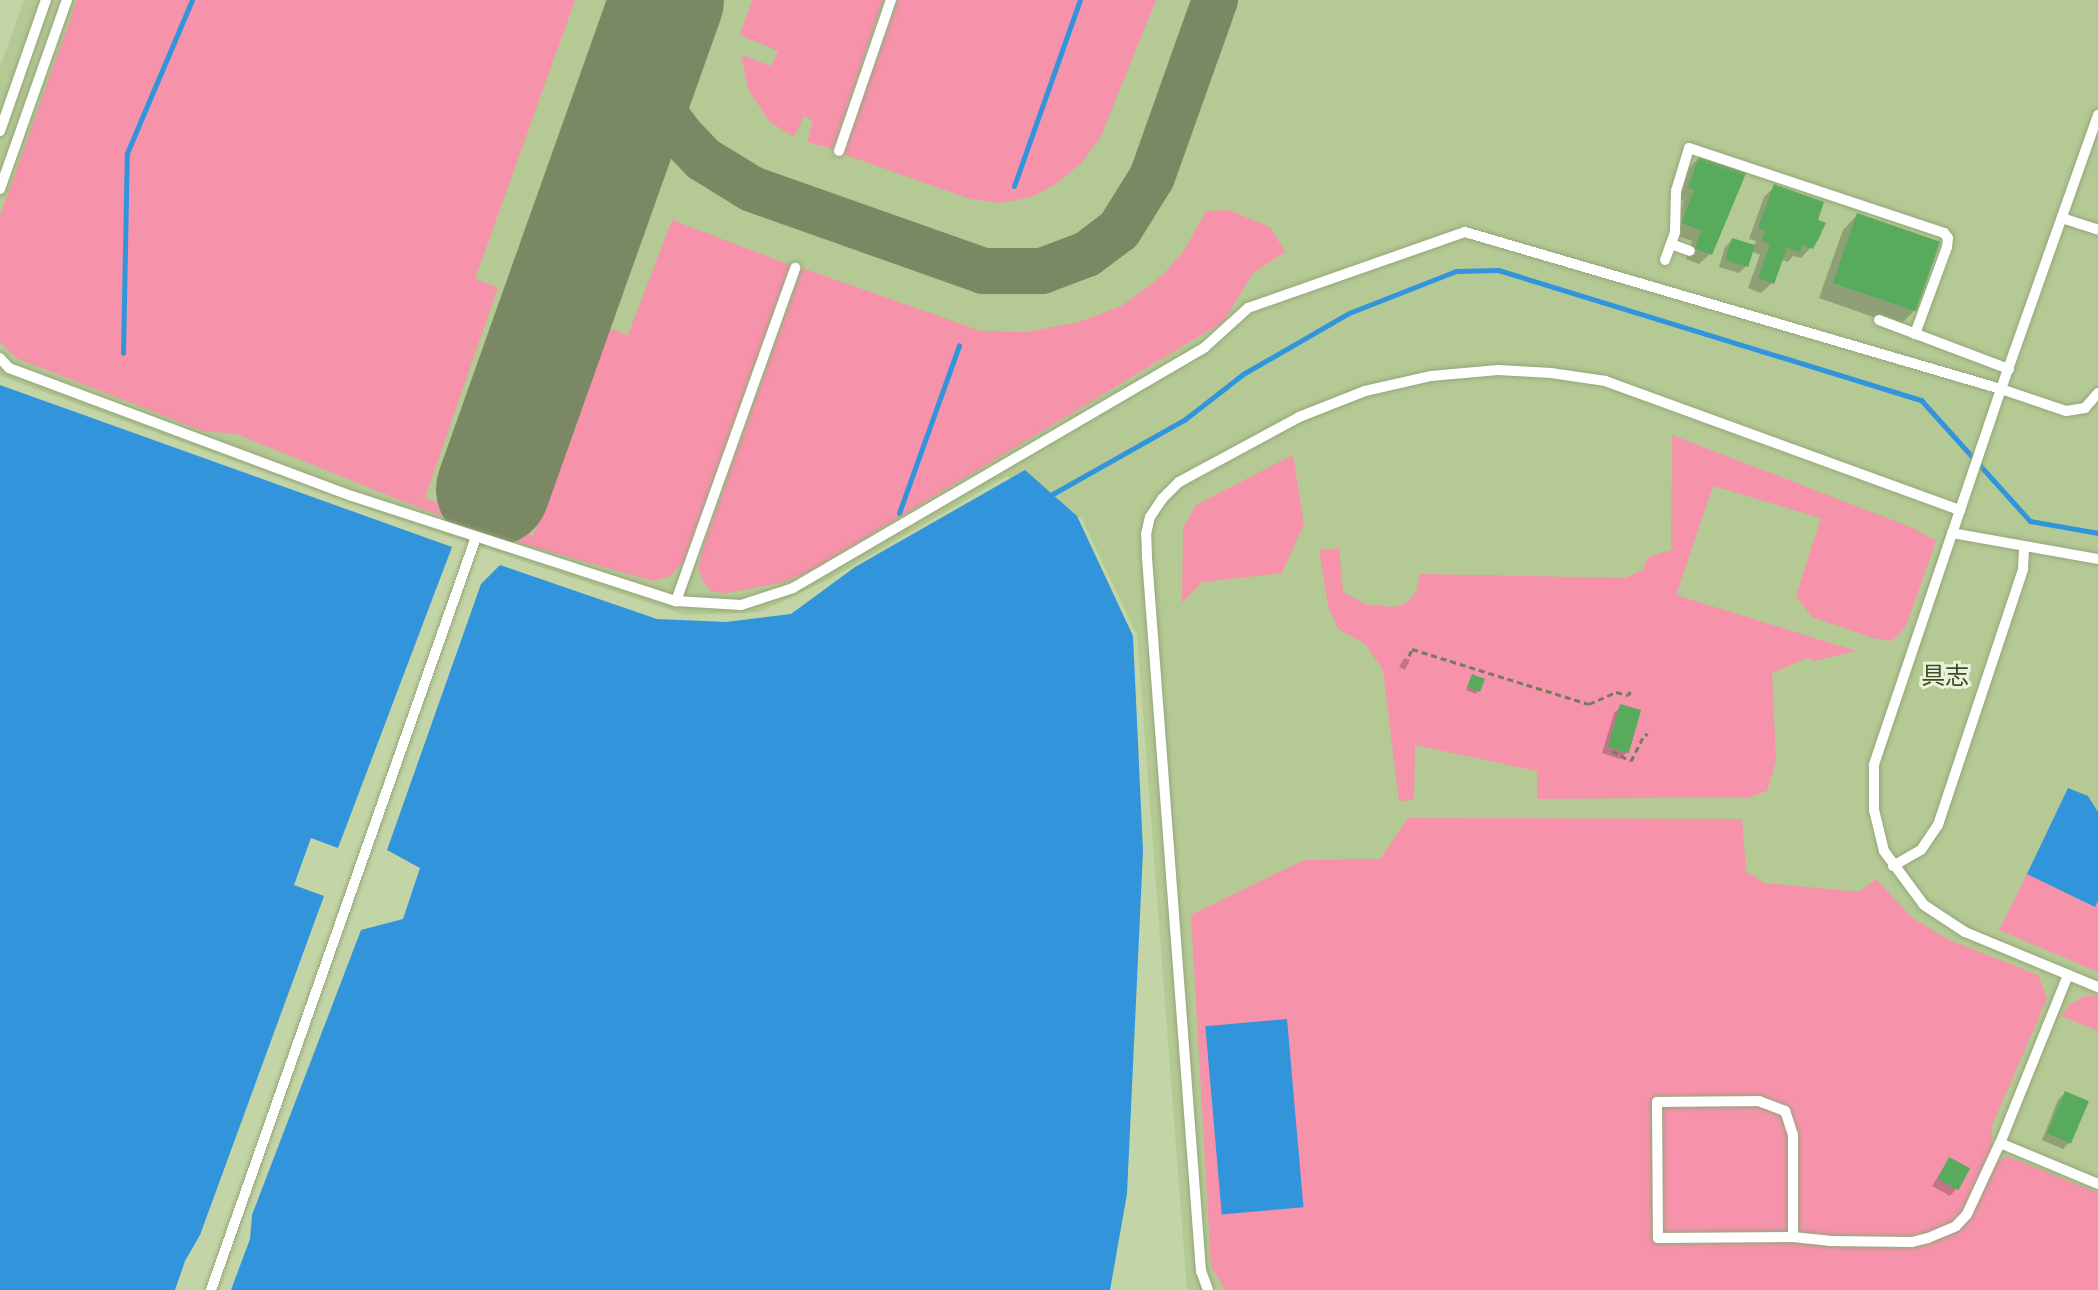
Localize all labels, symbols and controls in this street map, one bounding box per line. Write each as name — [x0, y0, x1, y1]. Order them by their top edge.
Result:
district label: 具志 — [1921, 662, 1969, 690]

